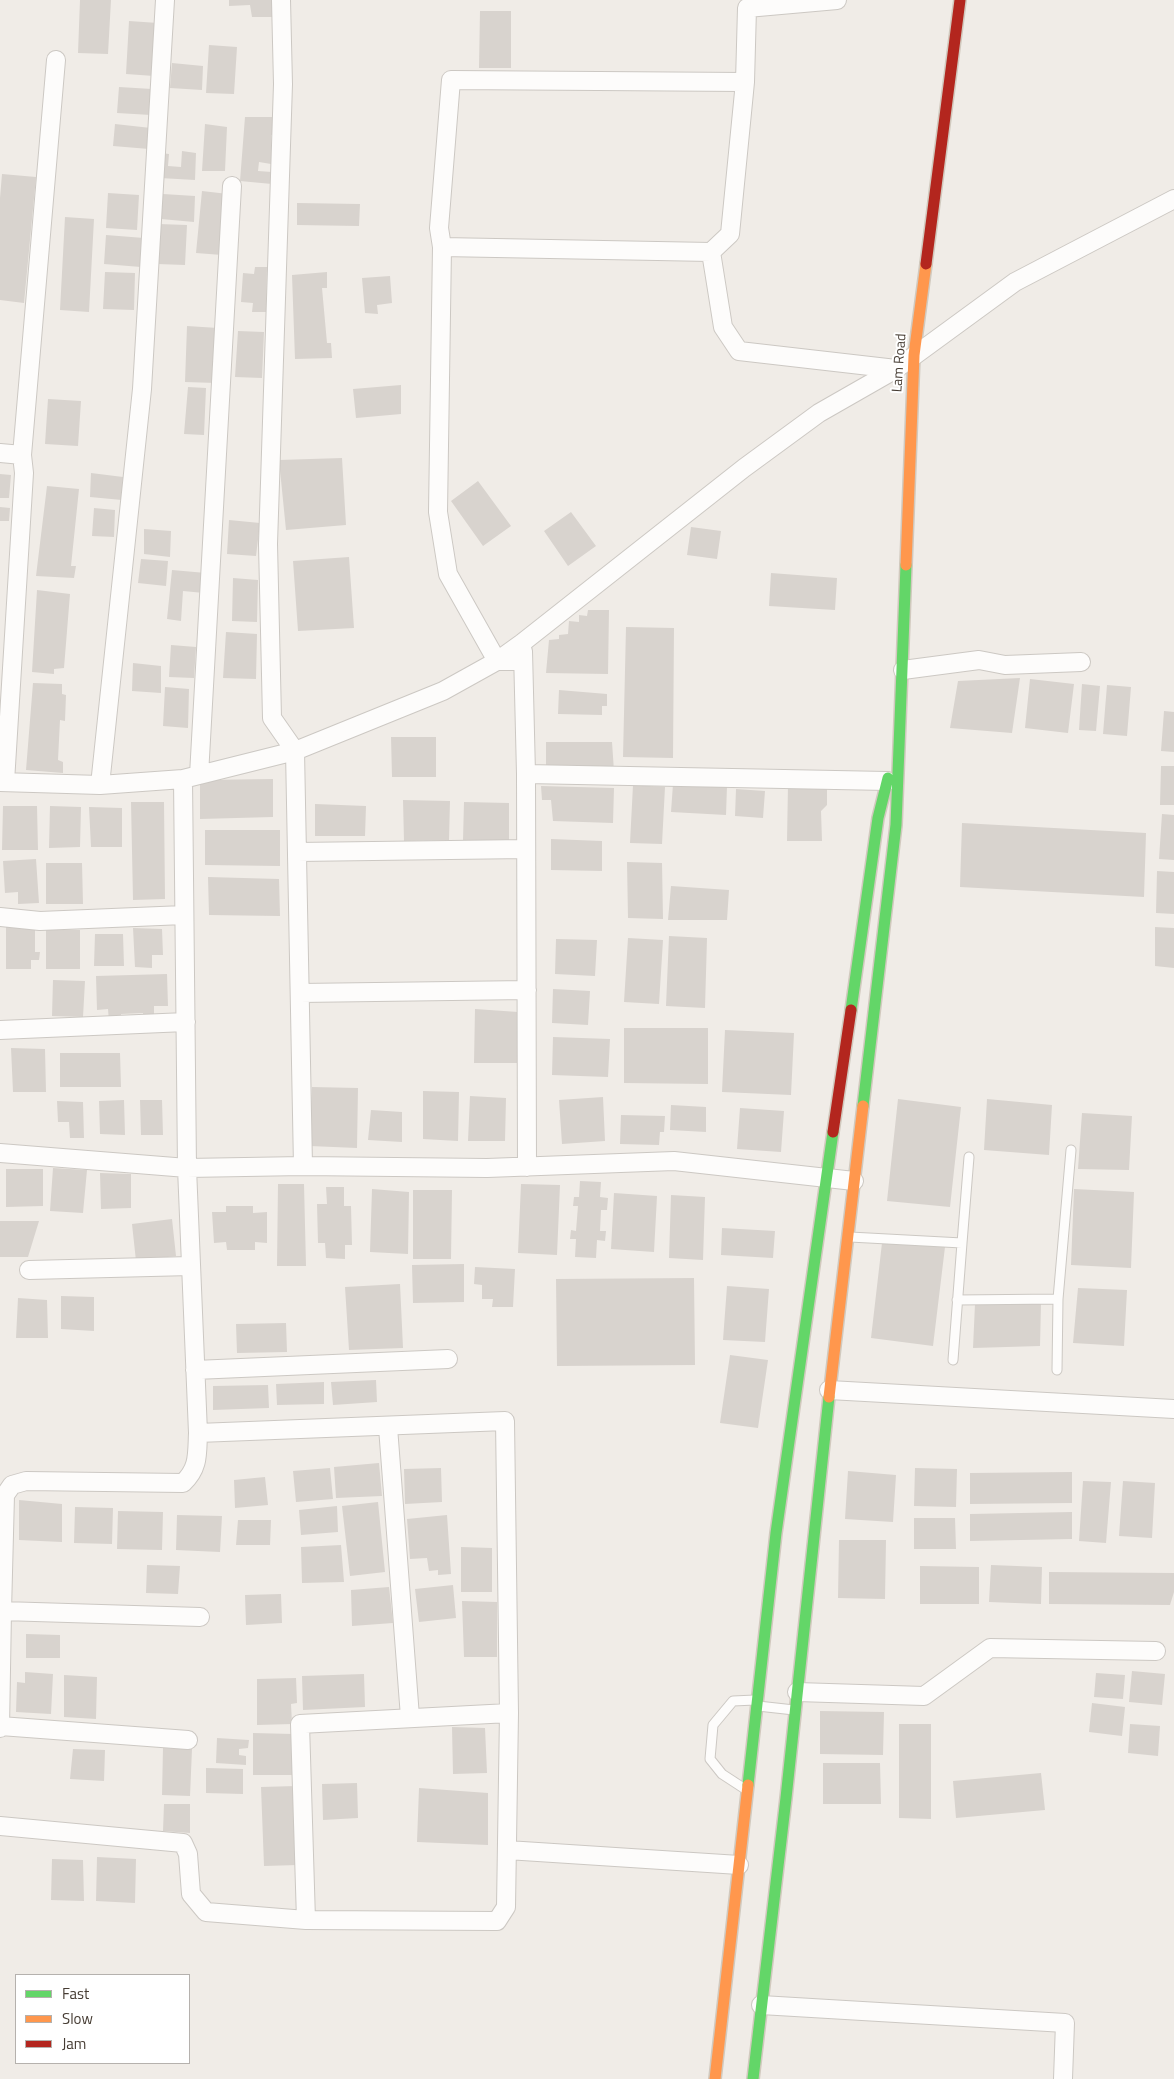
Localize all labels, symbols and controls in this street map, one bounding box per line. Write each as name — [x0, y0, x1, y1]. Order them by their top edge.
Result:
street label: Lam Road — [890, 333, 910, 393]
legend — [15, 1974, 190, 2064]
text: Fast — [62, 1982, 89, 2005]
text: Slow — [62, 2007, 93, 2030]
text: Jam — [62, 2032, 86, 2055]

